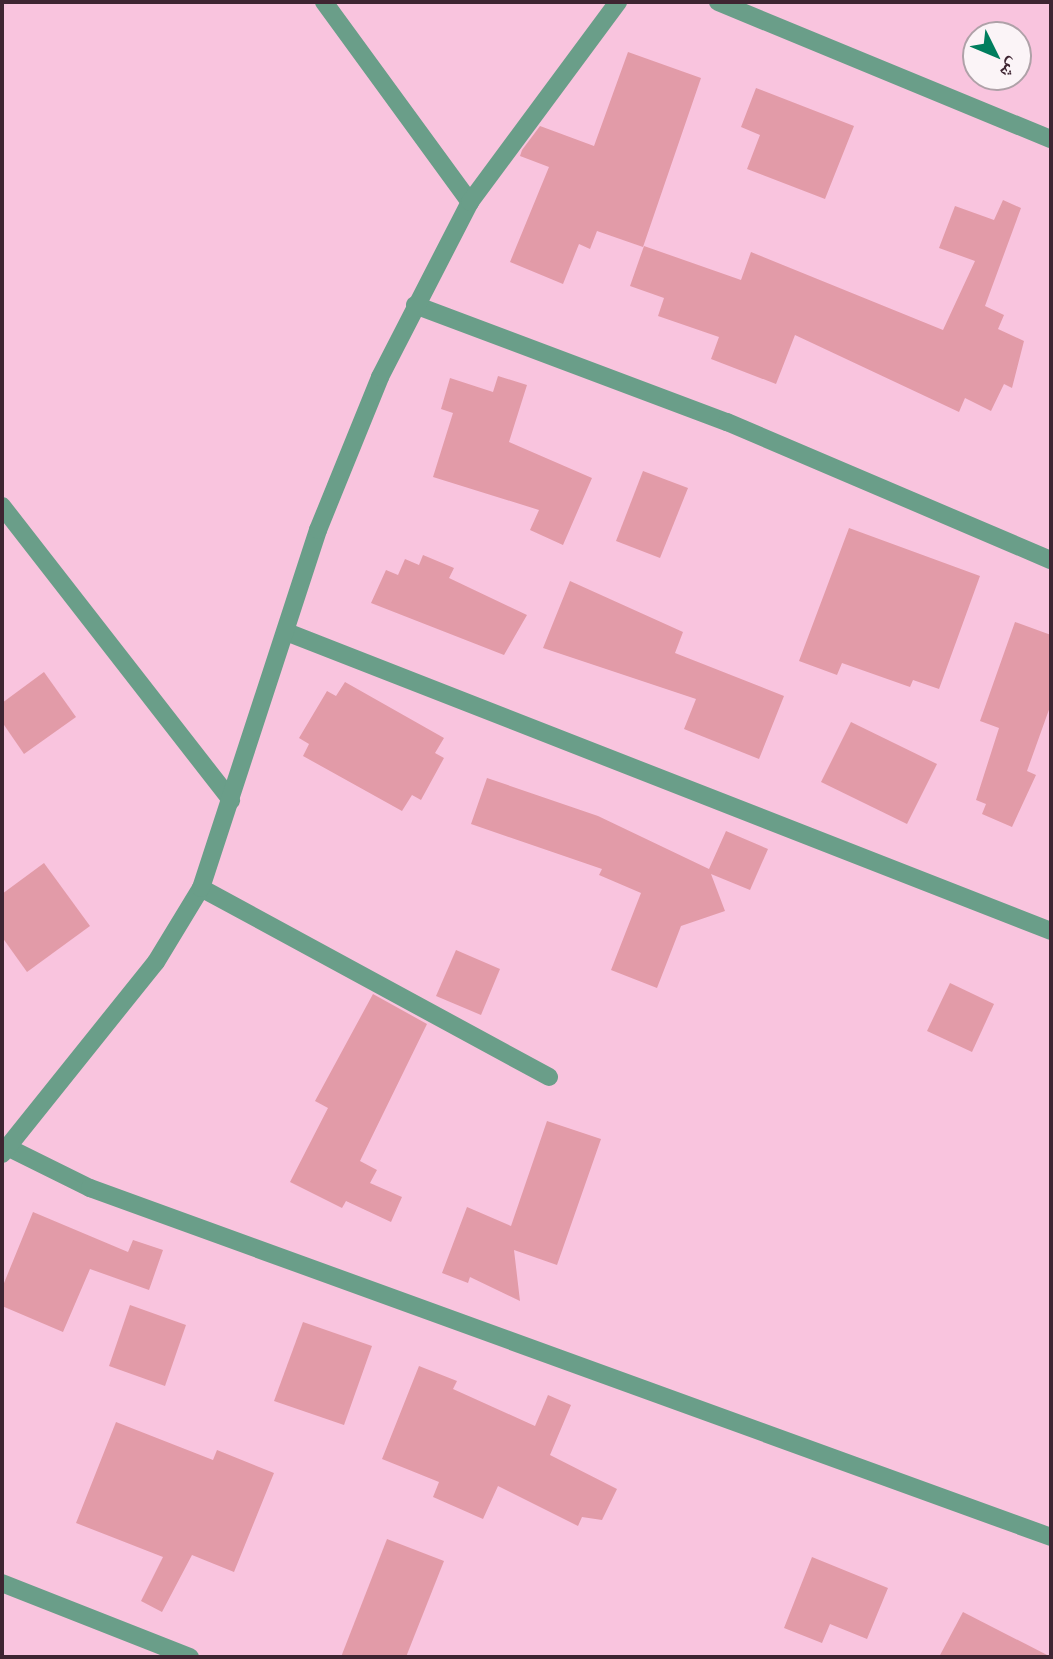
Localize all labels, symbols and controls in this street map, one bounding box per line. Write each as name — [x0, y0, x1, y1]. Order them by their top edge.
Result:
north arrow — [962, 21, 1032, 91]
text: ش — [995, 53, 1027, 85]

